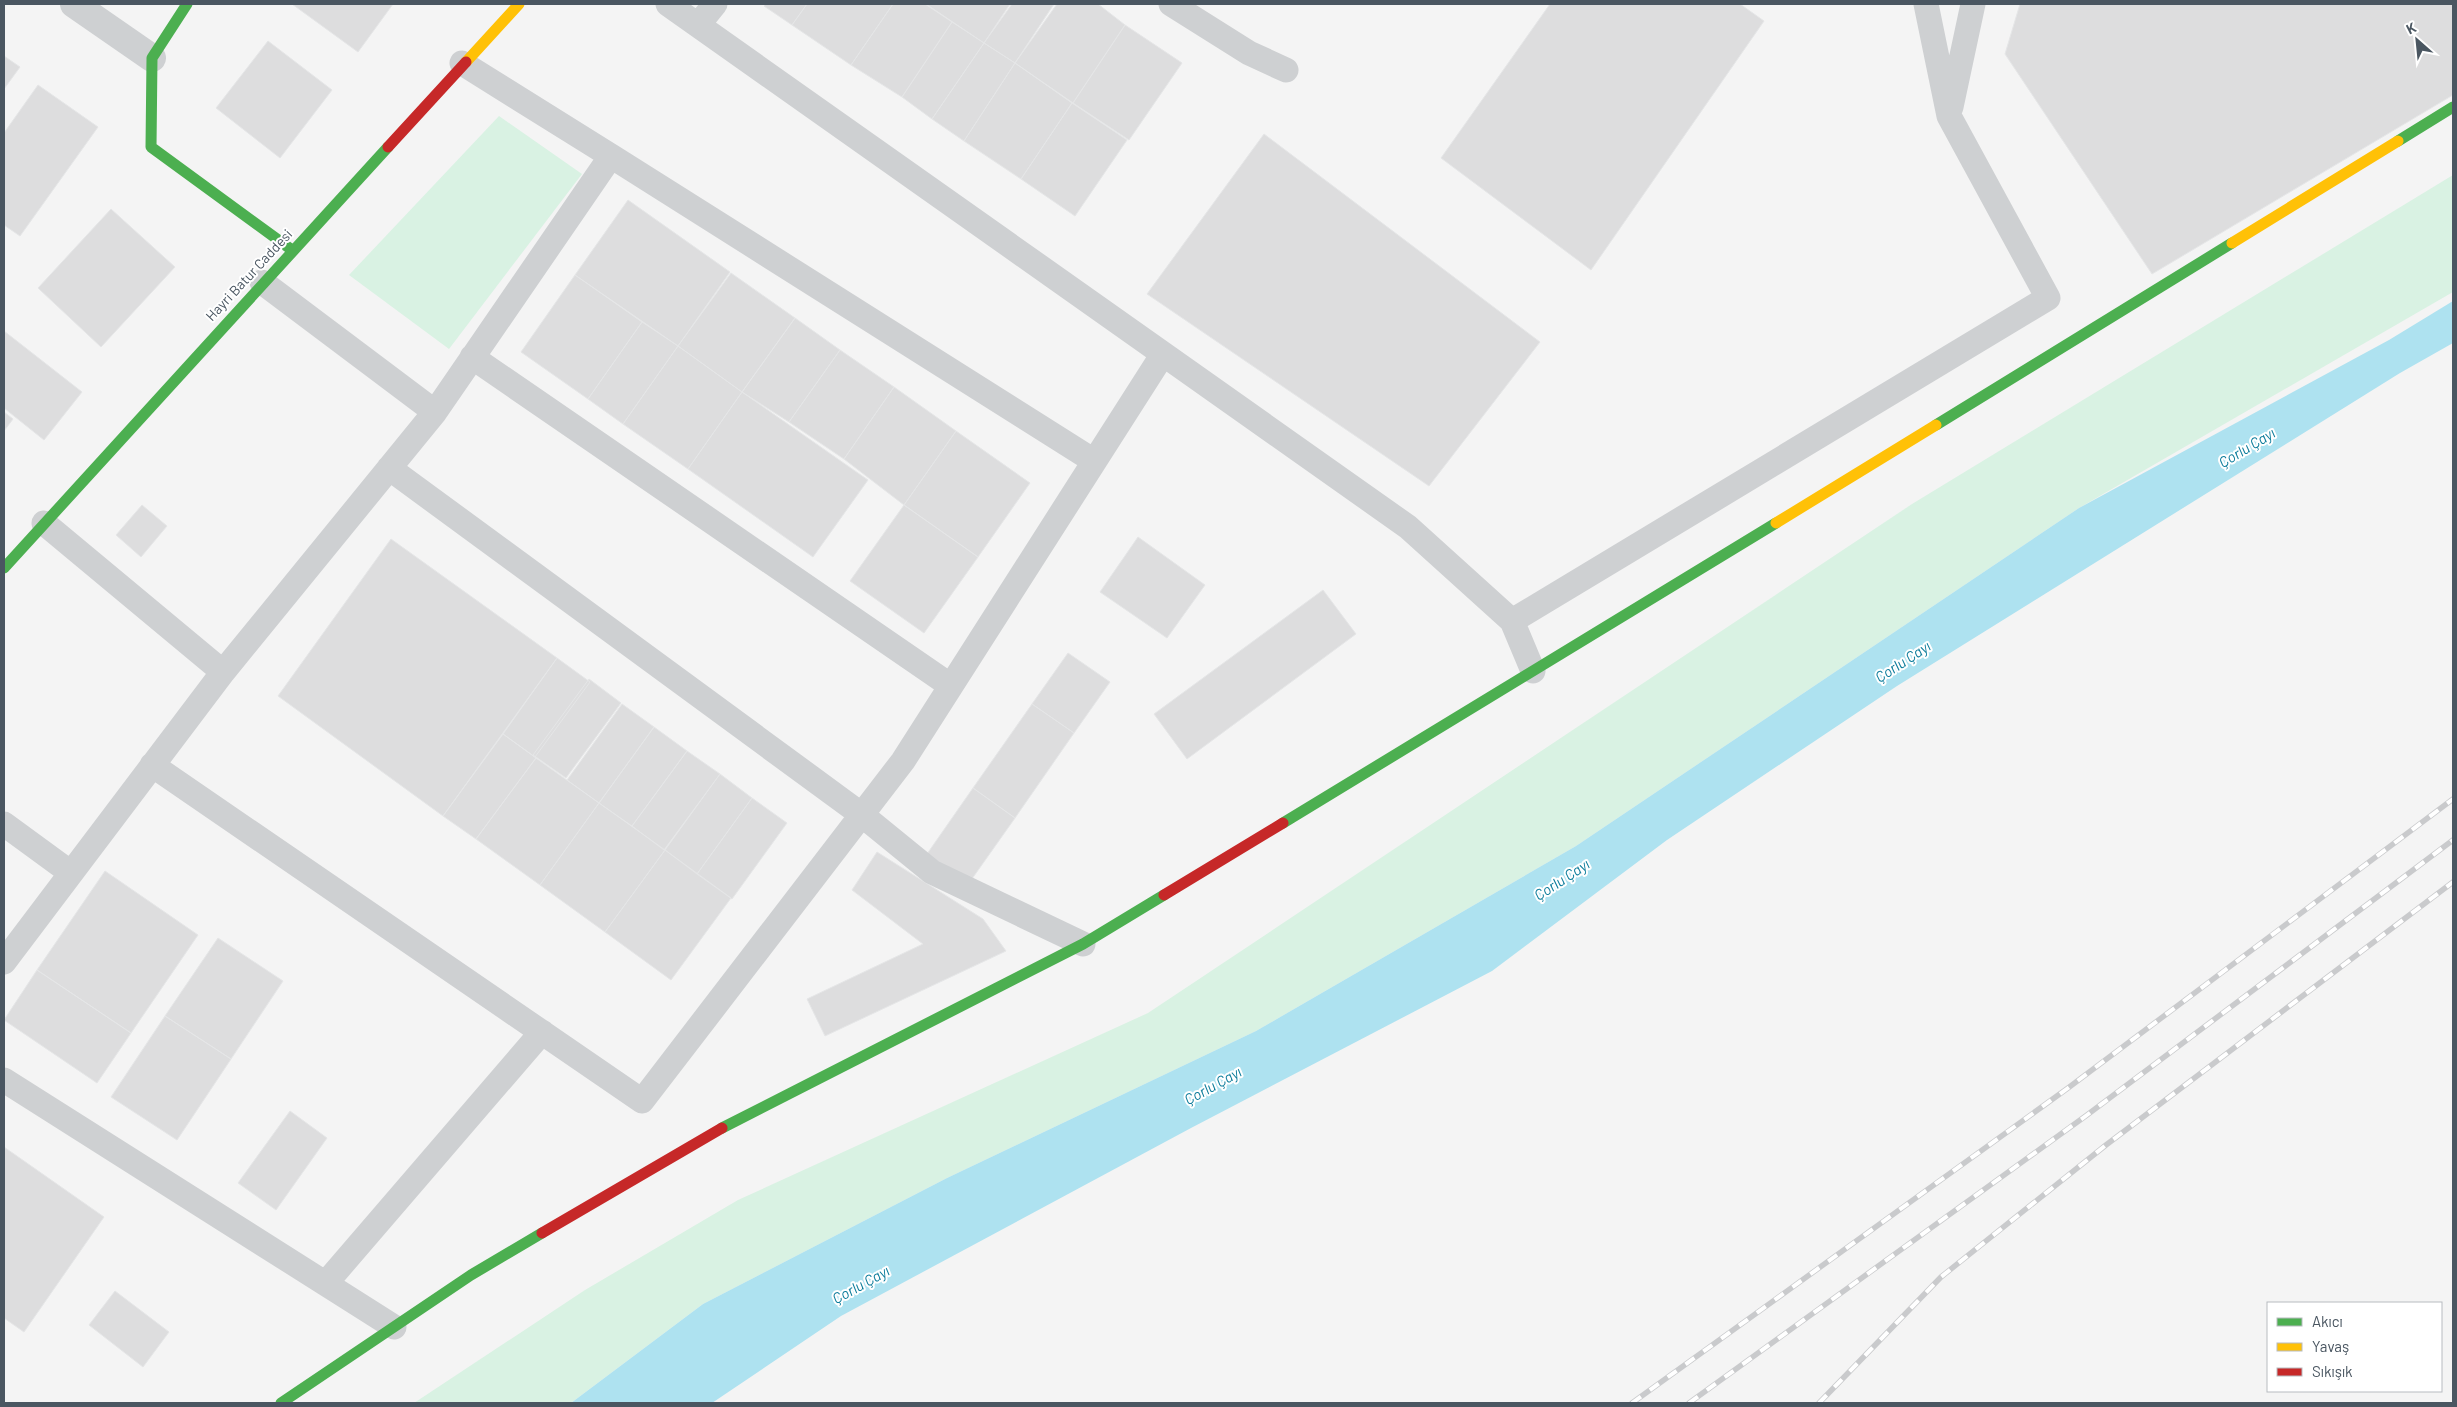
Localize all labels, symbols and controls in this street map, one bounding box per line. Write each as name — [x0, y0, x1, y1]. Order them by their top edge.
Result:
north arrow — [2392, 15, 2442, 65]
text: K — [2403, 18, 2419, 38]
street label: Hayri Batur Caddesi — [202, 225, 295, 324]
water label: Çorlu Çayı — [2215, 423, 2278, 471]
water label: Çorlu Çayı — [1871, 637, 1934, 686]
water label: Çorlu Çayı — [1530, 855, 1593, 904]
water label: Çorlu Çayı — [1181, 1062, 1244, 1108]
water label: Çorlu Çayı — [829, 1261, 892, 1307]
legend — [2267, 1302, 2442, 1392]
text: Akıcı — [2312, 1312, 2343, 1330]
text: Yavaş — [2312, 1337, 2349, 1355]
text: Sıkışık — [2312, 1362, 2353, 1380]

